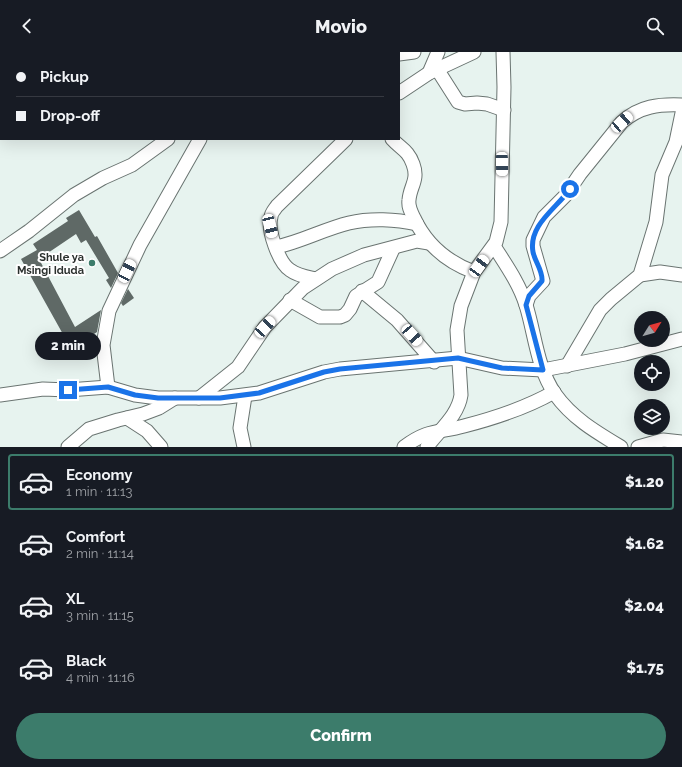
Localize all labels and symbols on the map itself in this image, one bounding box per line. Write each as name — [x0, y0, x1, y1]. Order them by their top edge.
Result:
car — [609, 110, 635, 134]
car — [496, 152, 508, 176]
route start — [561, 180, 579, 198]
car — [261, 213, 279, 239]
place label: Shule ya Msingi Iduda — [17, 251, 84, 277]
car — [467, 253, 491, 279]
marker: Shule ya Msingi Iduda — [87, 258, 97, 268]
car — [116, 258, 138, 284]
north arrow — [634, 311, 670, 347]
car — [252, 314, 278, 340]
car — [400, 322, 424, 348]
callout: 2 min — [35, 332, 101, 360]
route end — [59, 381, 77, 399]

